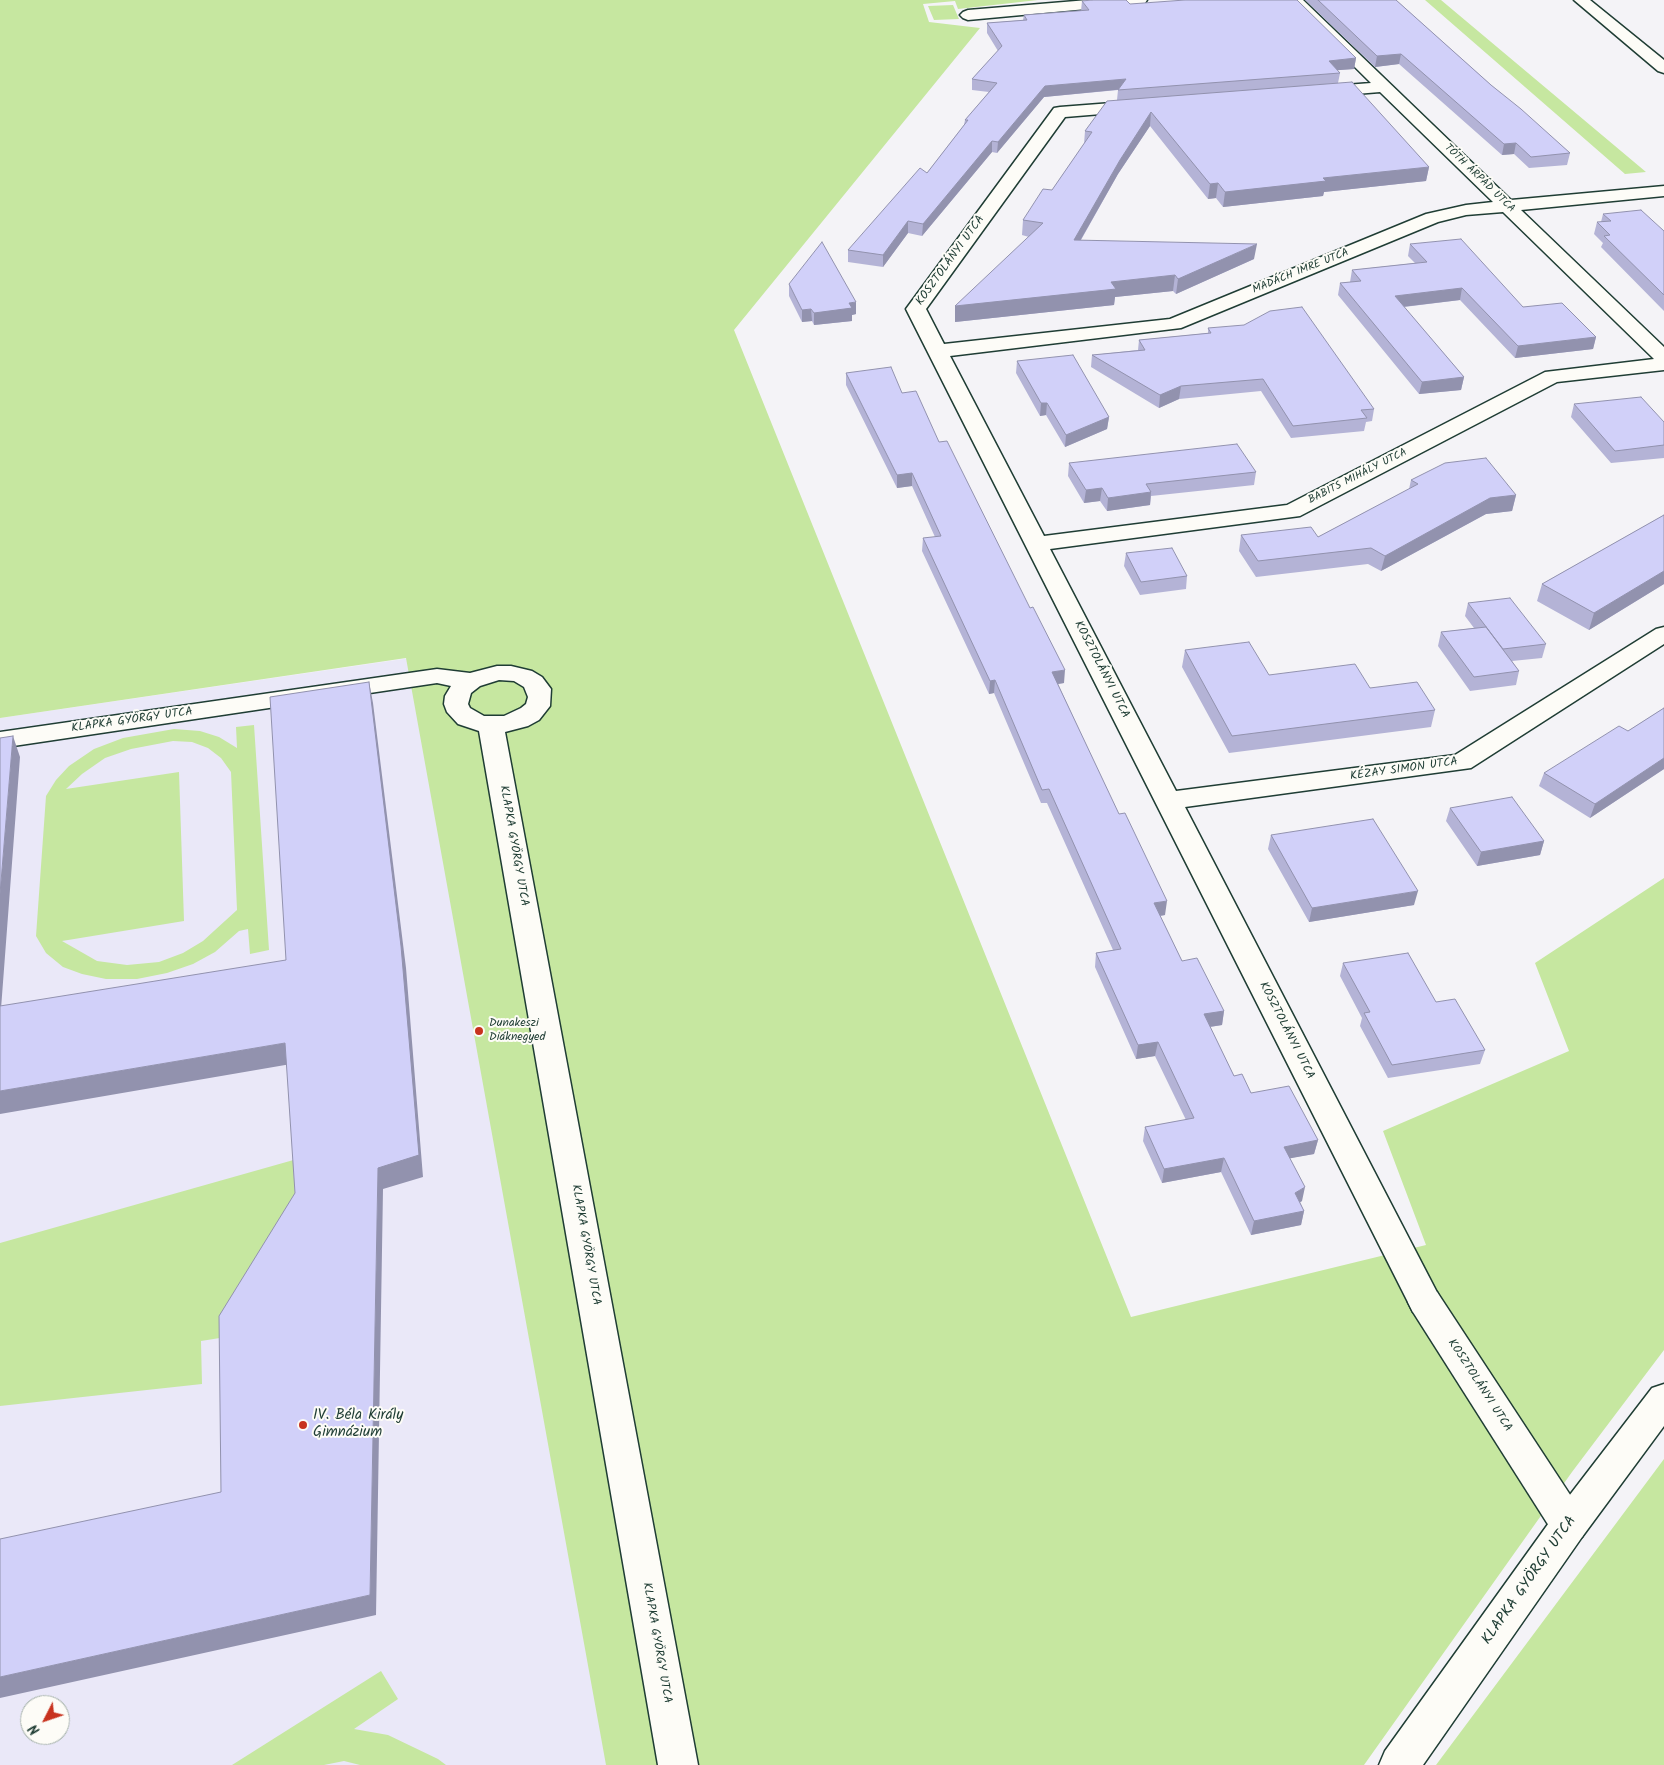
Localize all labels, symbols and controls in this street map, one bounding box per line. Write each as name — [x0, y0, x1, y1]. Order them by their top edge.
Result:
street label: TÓTH ÁRPÁD UTCA — [1441, 142, 1517, 216]
street label: KOSZTOLÁNYI UTCA — [914, 213, 988, 309]
street label: MADÁCH IMRE UTCA — [1251, 247, 1351, 297]
street label: BABITS MIHÁLY UTCA — [1306, 446, 1410, 508]
street label: KOSZTOLÁNYI UTCA — [1070, 619, 1132, 721]
street label: KLAPKA GYÖRGY UTCA — [70, 705, 194, 737]
street label: KÉZAY SIMON UTCA — [1349, 755, 1459, 785]
street label: KLAPKA GYÖRGY UTCA — [495, 784, 531, 908]
street label: KOSZTOLÁNYI UTCA — [1255, 980, 1317, 1082]
place label: Dunakeszi Diáknegyed — [489, 1017, 545, 1045]
marker: Dunakeszi Diáknegyed — [473, 1025, 485, 1037]
street label: KLAPKA GYÖRGY UTCA — [567, 1183, 603, 1307]
street label: KOSZTOLÁNYI UTCA — [1444, 1337, 1514, 1435]
place label: IV. Béla Király Gimnázium — [313, 1407, 403, 1442]
marker: IV. Béla Király Gimnázium — [297, 1419, 309, 1431]
street label: KLAPKA GYÖRGY UTCA — [1479, 1513, 1581, 1649]
street label: KLAPKA GYÖRGY UTCA — [638, 1581, 674, 1705]
north arrow — [20, 1695, 70, 1745]
text: N — [23, 1719, 46, 1740]

